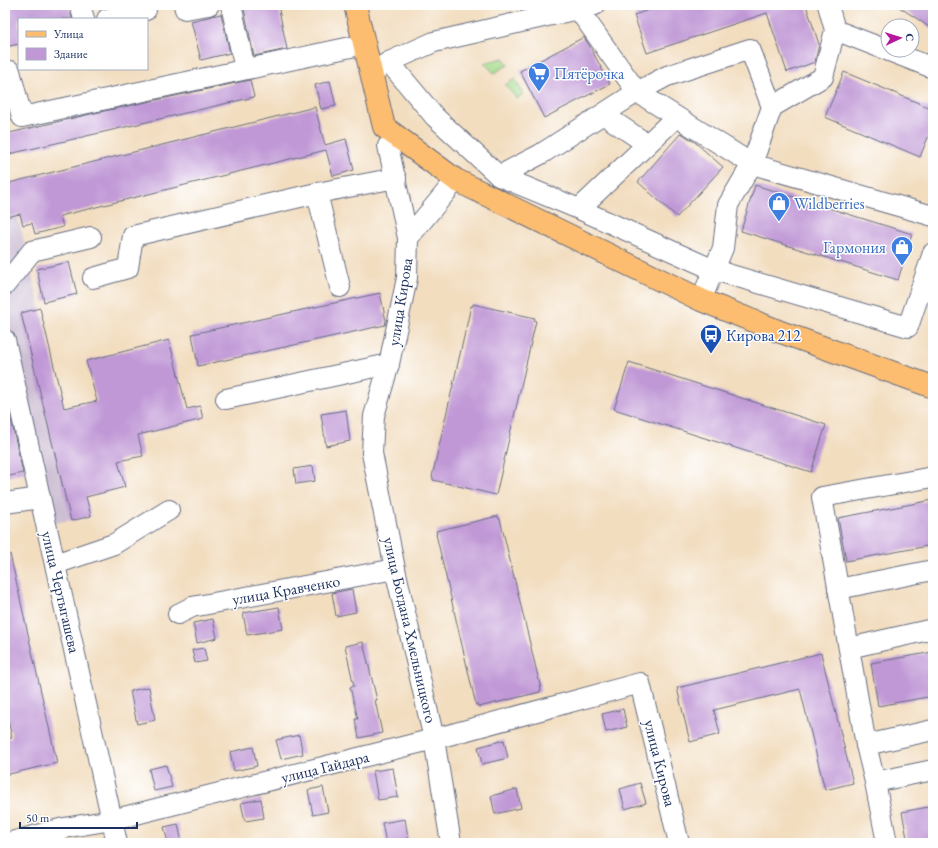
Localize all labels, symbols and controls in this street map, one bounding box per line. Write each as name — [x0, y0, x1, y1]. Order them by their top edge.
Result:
legend — [18, 18, 148, 70]
north arrow — [880, 18, 920, 58]
text: Улица — [53, 26, 84, 42]
text: С — [903, 33, 917, 42]
text: Здание — [54, 46, 88, 62]
supermarket icon: Пятёрочка — [526, 60, 552, 93]
place label: Пятёрочка — [554, 63, 625, 84]
shop icon: Wildberries — [766, 190, 792, 223]
place label: Wildberries — [794, 193, 865, 214]
shop icon: Гармония — [889, 234, 915, 267]
place label: Гармония — [823, 237, 886, 258]
street label: улица Кирова — [383, 256, 417, 348]
bus stop icon: Кирова 212 — [698, 322, 724, 355]
place label: Кирова 212 — [726, 325, 801, 346]
street label: улица Чертыгашева — [37, 529, 85, 656]
street label: улица Богдана Хмельницкого — [378, 535, 442, 725]
street label: улица Кравченко — [230, 570, 342, 610]
street label: улица Кирова — [639, 717, 681, 809]
street label: улица Гайдара — [279, 746, 372, 788]
scale bar — [20, 804, 137, 830]
text: 50 m — [26, 810, 50, 826]

